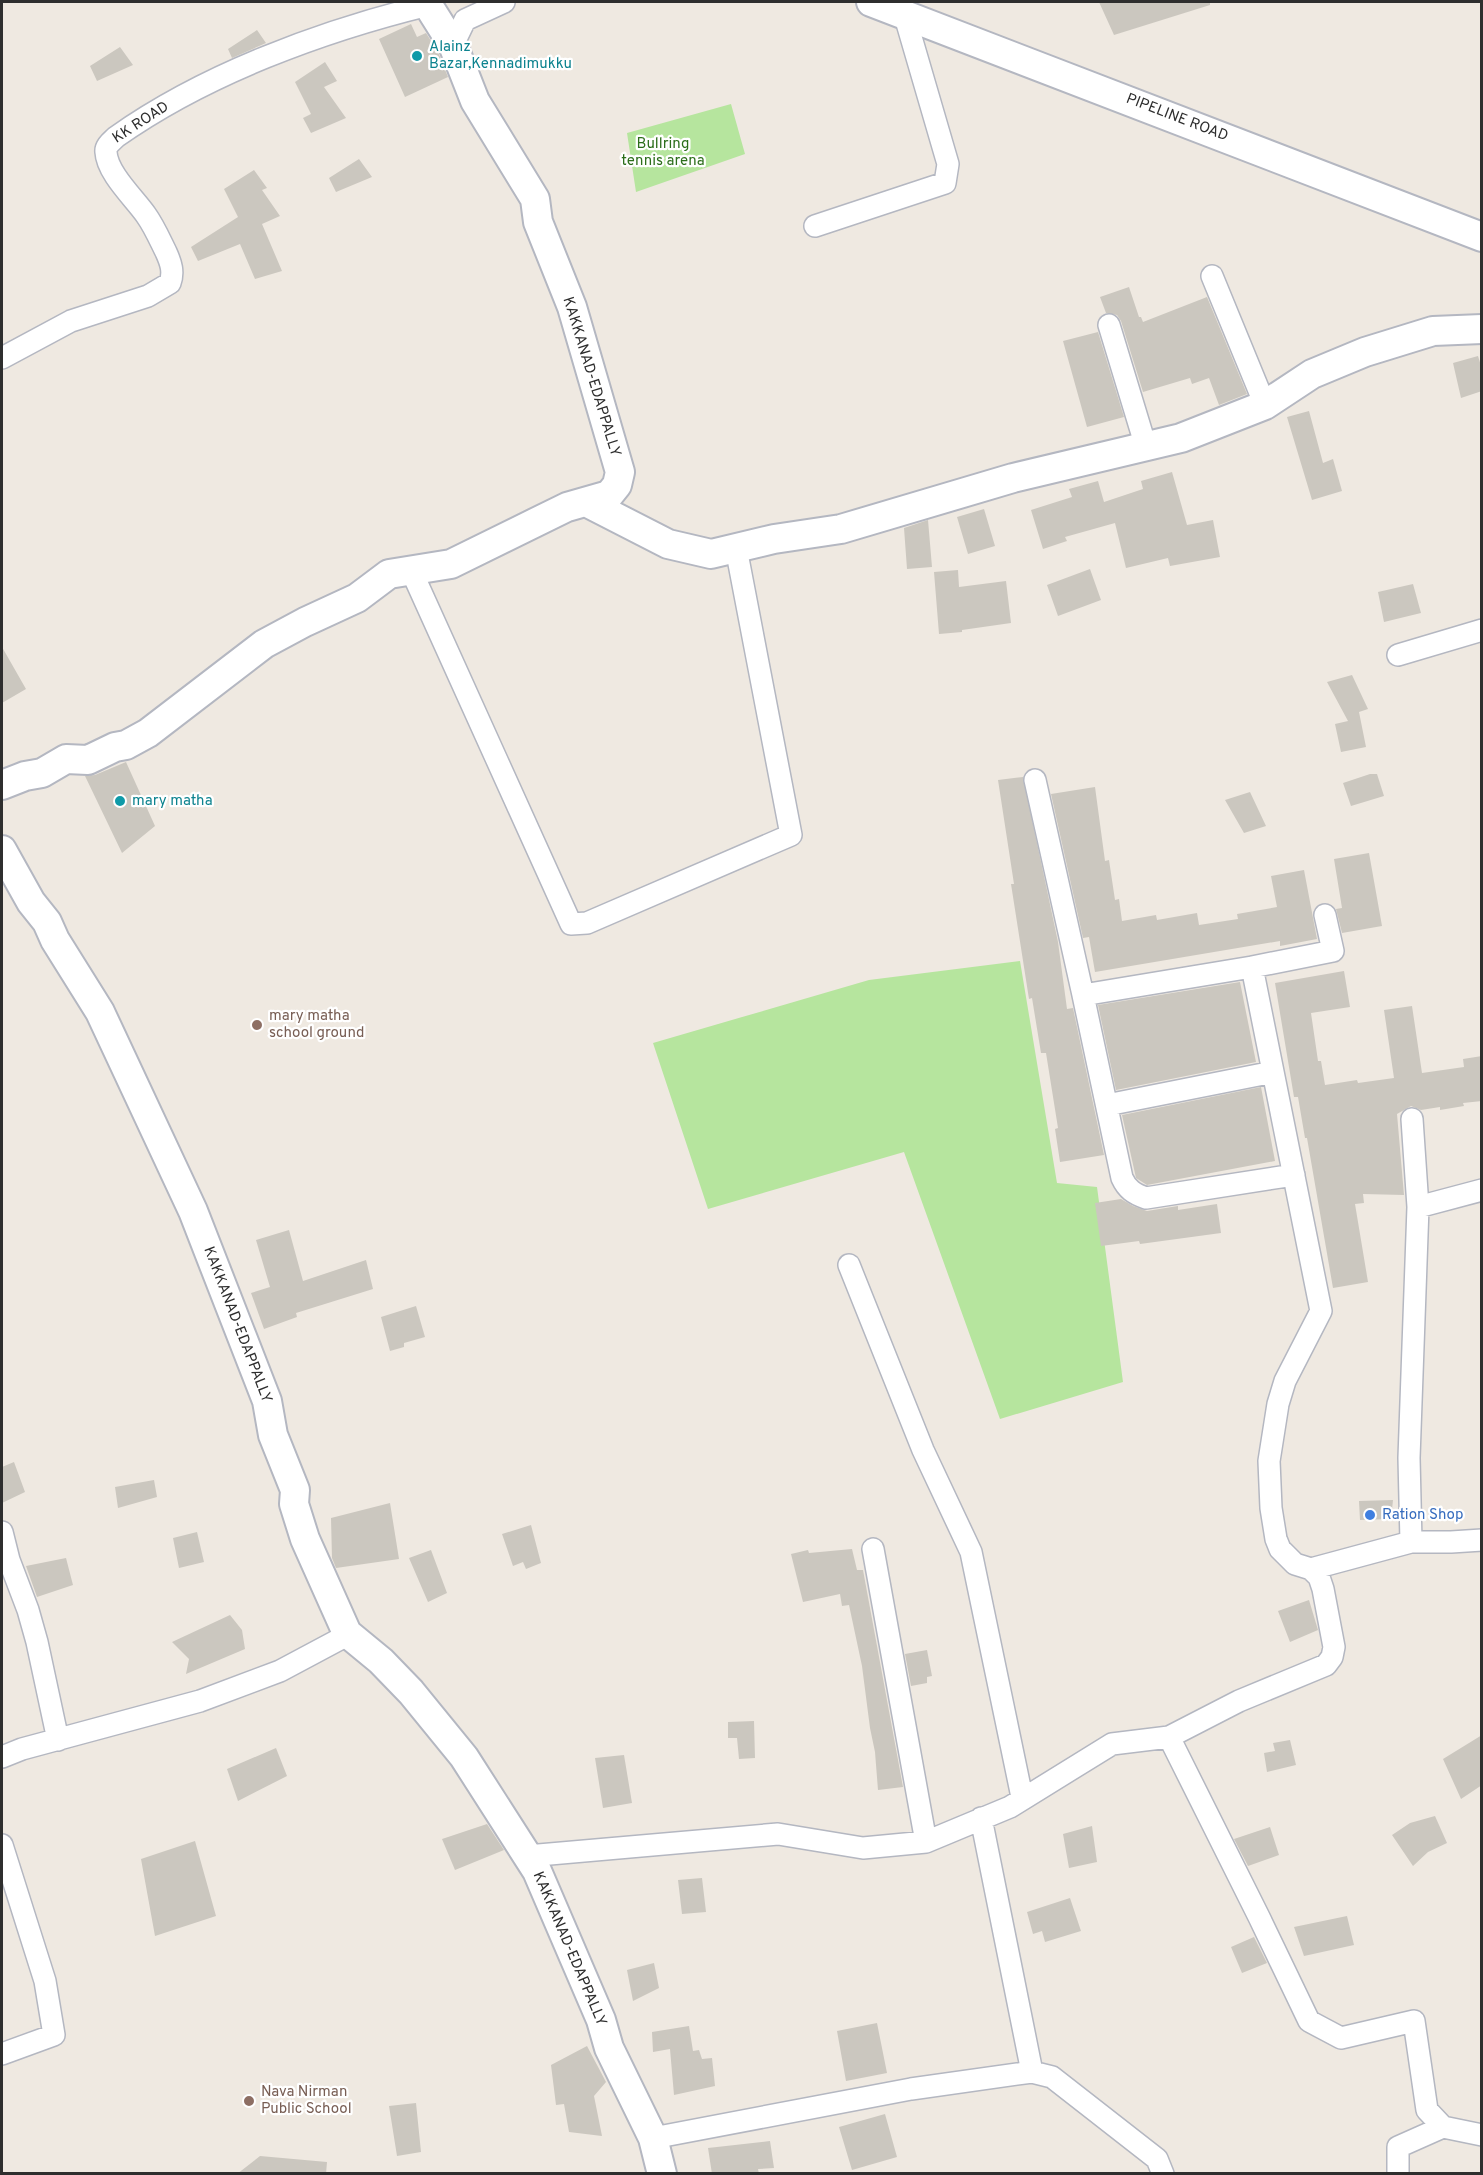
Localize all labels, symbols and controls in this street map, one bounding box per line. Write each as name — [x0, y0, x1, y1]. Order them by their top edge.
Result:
place label: Alainz Bazar,Kennadimukku — [429, 38, 572, 74]
marker: Alainz Bazar,Kennadimukku — [410, 49, 424, 63]
street label: PIPELINE ROAD — [1123, 90, 1231, 146]
street label: KK ROAD — [109, 98, 173, 148]
park label: Bullring tennis arena — [621, 135, 705, 171]
street label: KAKKANAD-EDAPPALLY — [558, 295, 624, 460]
place label: mary matha — [132, 792, 213, 811]
marker: mary matha — [113, 794, 127, 808]
place label: mary matha school ground — [269, 1007, 365, 1043]
marker: mary matha school ground — [250, 1018, 264, 1032]
street label: KAKKANAD-EDAPPALLY — [198, 1244, 276, 1406]
place label: Ration Shop — [1382, 1506, 1463, 1525]
marker: Ration Shop — [1363, 1508, 1377, 1522]
street label: KAKKANAD-EDAPPALLY — [528, 1869, 610, 2030]
place label: Nava Nirman Public School — [261, 2083, 352, 2119]
marker: Nava Nirman Public School — [242, 2094, 256, 2108]

